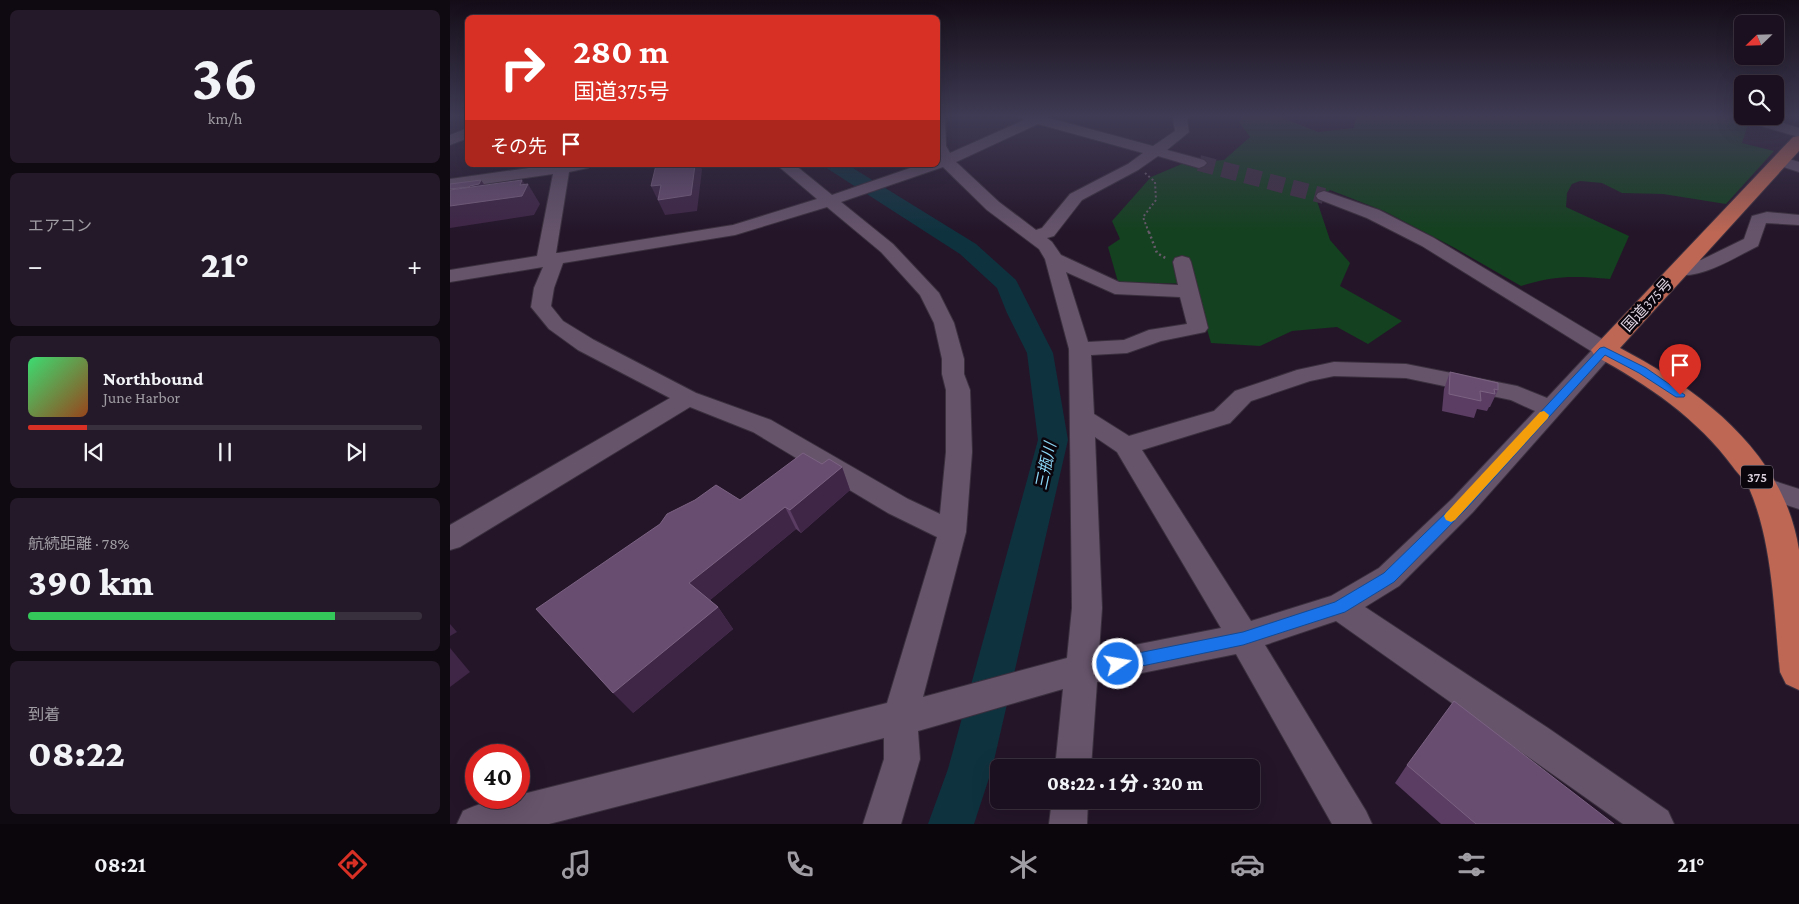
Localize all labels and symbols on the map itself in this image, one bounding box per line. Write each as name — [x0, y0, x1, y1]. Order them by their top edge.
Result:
north arrow — [1734, 15, 1784, 65]
street label: 国道375号 — [1619, 275, 1675, 335]
pin — [1659, 344, 1701, 395]
water label: 三瓶川 — [1032, 439, 1059, 491]
road number: 375 — [1741, 466, 1773, 488]
position arrow — [1091, 637, 1143, 689]
speed limit sign: 40 — [465, 744, 530, 809]

